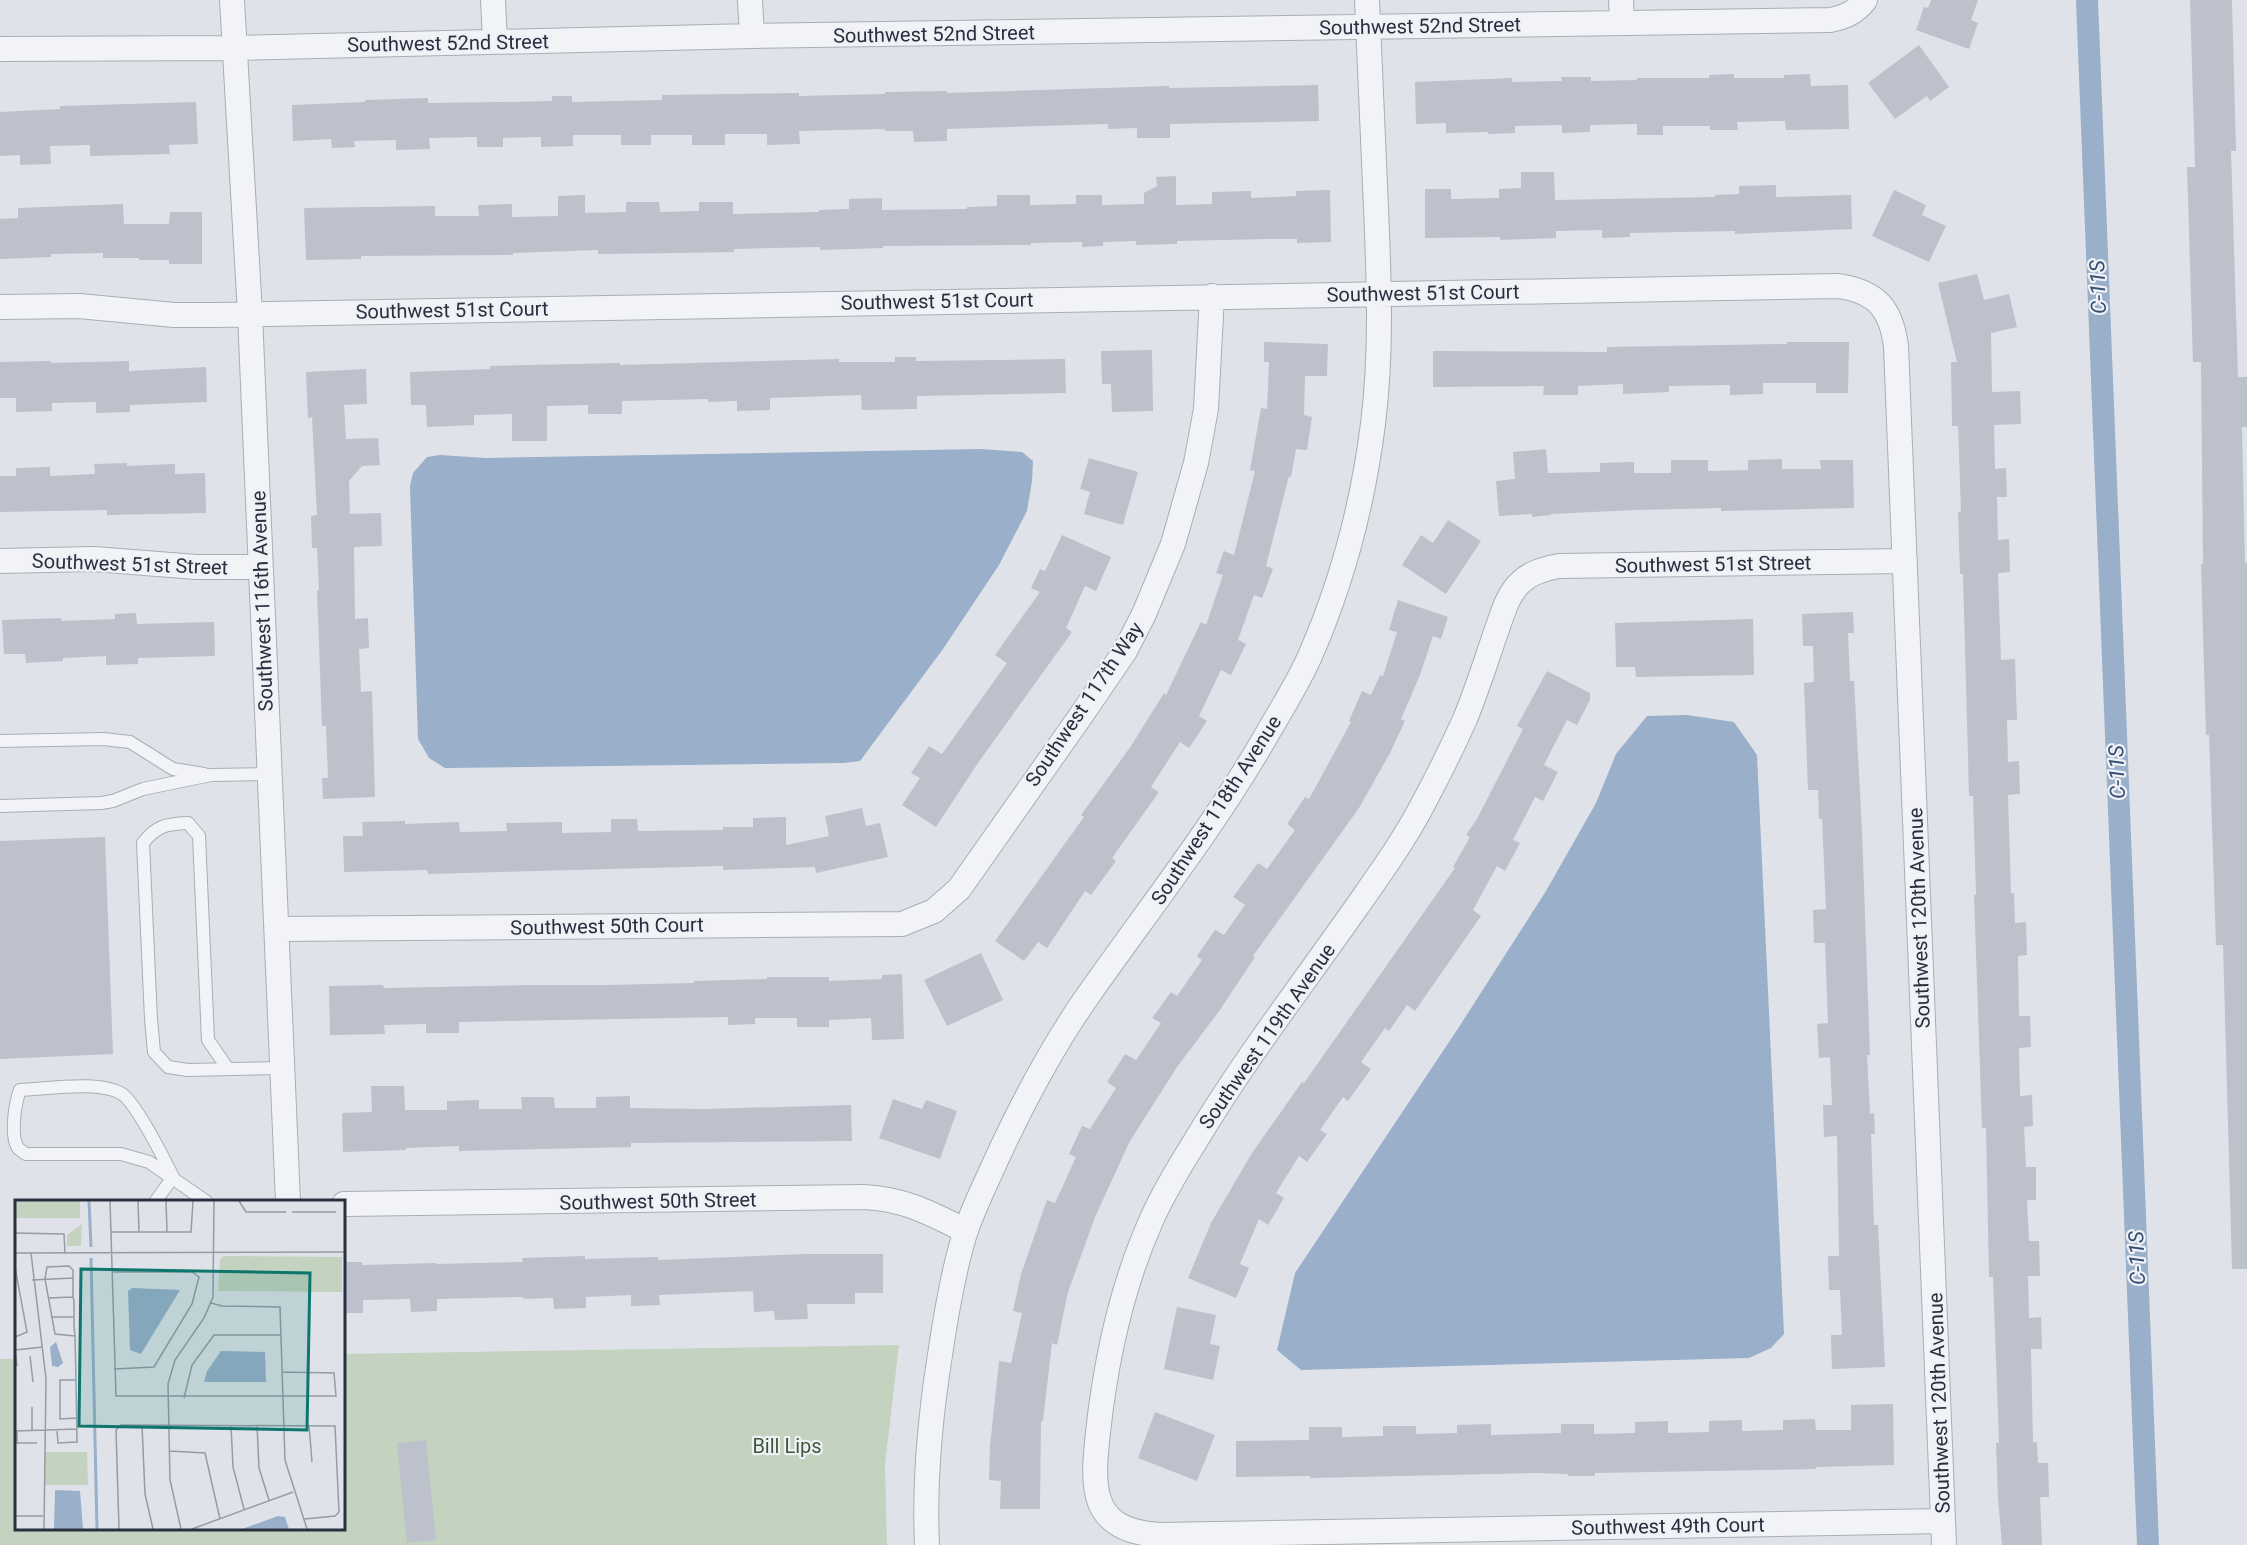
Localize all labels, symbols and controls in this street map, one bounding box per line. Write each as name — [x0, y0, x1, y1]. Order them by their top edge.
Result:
street label: Southwest 52nd Street — [1319, 12, 1521, 40]
street label: Southwest 52nd Street — [833, 20, 1035, 48]
street label: Southwest 52nd Street — [347, 29, 549, 57]
water label: C-11S — [2085, 259, 2111, 314]
street label: Southwest 51st Court — [1326, 279, 1520, 307]
street label: Southwest 51st Court — [840, 287, 1034, 315]
street label: Southwest 51st Court — [355, 296, 549, 324]
street label: Southwest 116th Avenue — [246, 490, 278, 712]
street label: Southwest 51st Street — [31, 549, 229, 579]
street label: Southwest 51st Street — [1615, 550, 1811, 578]
street label: Southwest 117th Way — [1020, 617, 1148, 791]
street label: Southwest 118th Avenue — [1146, 711, 1286, 909]
water label: C-11S — [2104, 744, 2130, 799]
street label: Southwest 120th Avenue — [1903, 807, 1935, 1029]
street label: Southwest 50th Court — [510, 912, 704, 940]
street label: Southwest 119th Avenue — [1194, 939, 1340, 1133]
street label: Southwest 50th Street — [559, 1187, 757, 1215]
inset map — [15, 1200, 345, 1530]
water label: C-11S — [2124, 1230, 2150, 1285]
street label: Southwest 120th Avenue — [1923, 1292, 1955, 1514]
park label: Bill Lips — [752, 1434, 822, 1458]
street label: Southwest 49th Court — [1571, 1512, 1765, 1540]

